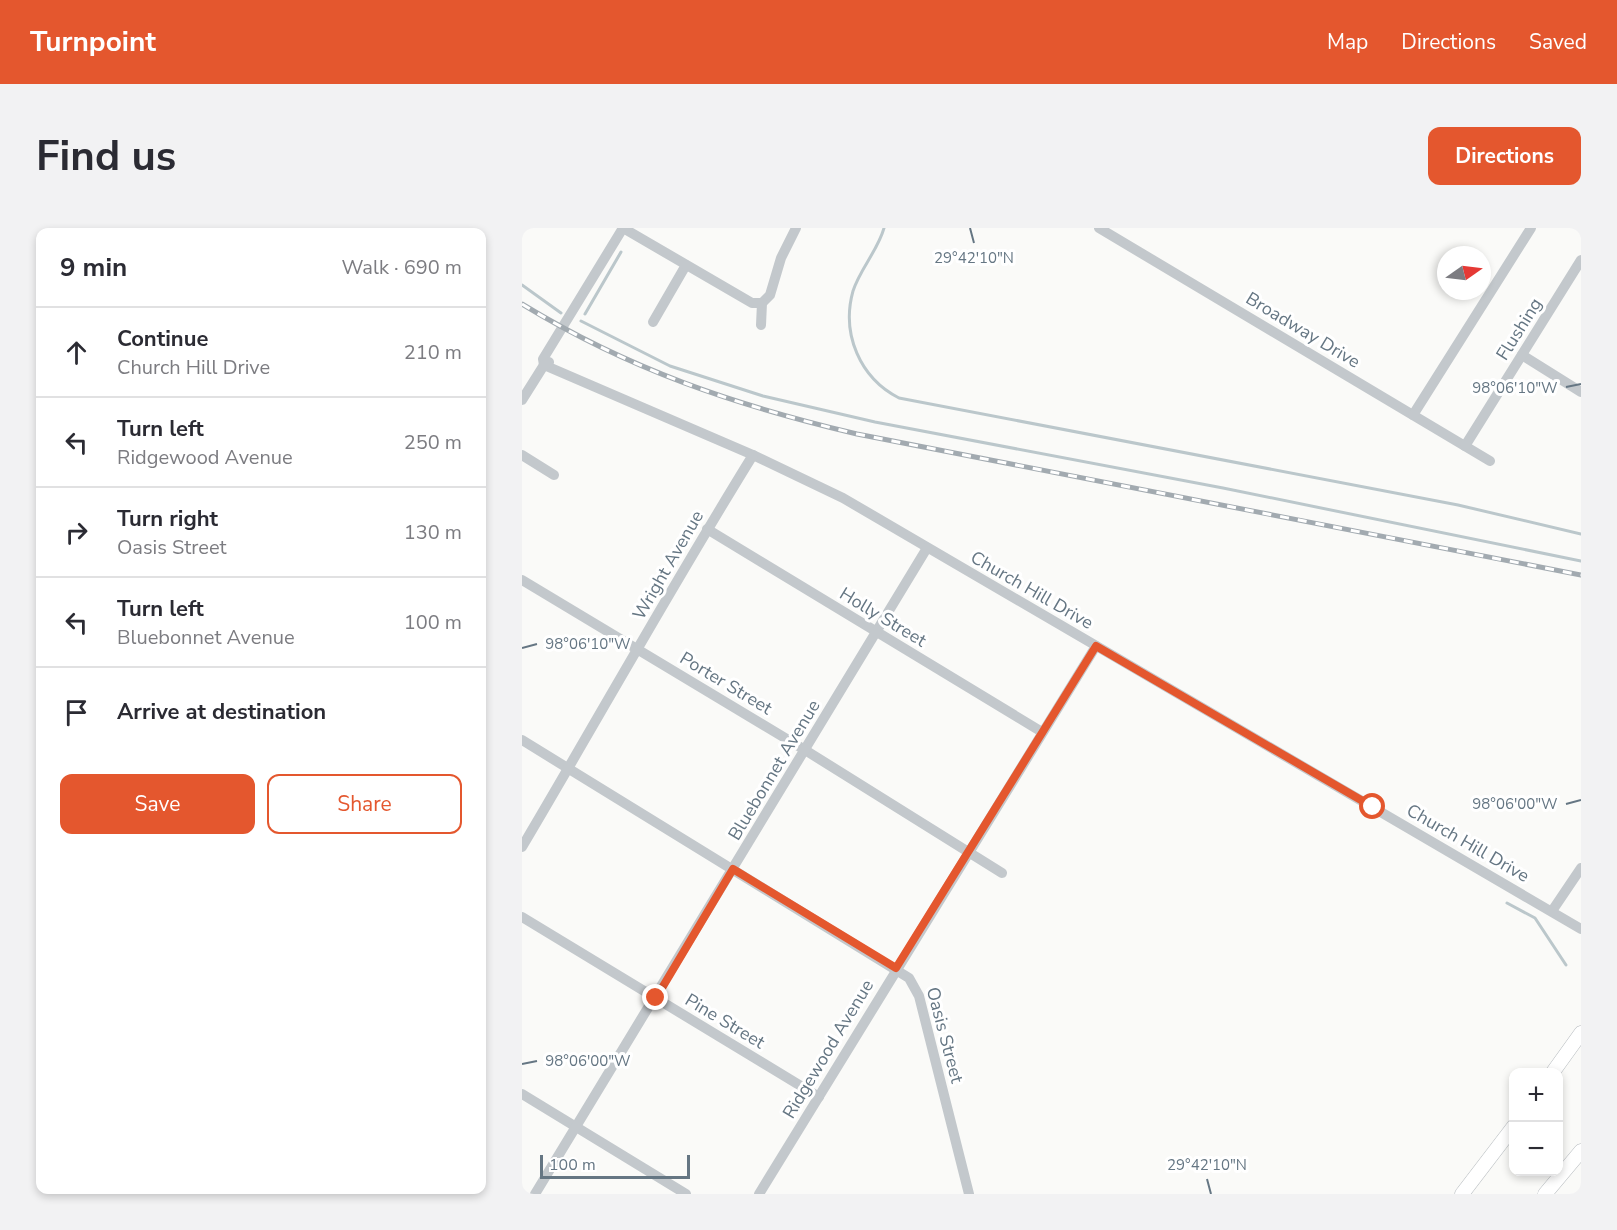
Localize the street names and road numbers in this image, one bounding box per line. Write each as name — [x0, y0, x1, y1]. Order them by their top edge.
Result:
street label: Broadway Drive — [1241, 286, 1365, 374]
street label: Flushing — [1491, 293, 1547, 365]
street label: Wright Avenue — [627, 506, 709, 624]
street label: Church Hill Drive — [966, 545, 1098, 635]
street label: Holly Street — [835, 582, 931, 653]
street label: Porter Street — [675, 646, 777, 720]
street label: Bluebonnet Avenue — [723, 695, 825, 845]
street label: Church Hill Drive — [1402, 798, 1534, 888]
street label: Ridgewood Avenue — [777, 975, 879, 1123]
street label: Oasis Street — [921, 984, 970, 1086]
street label: Pine Street — [681, 988, 770, 1055]

